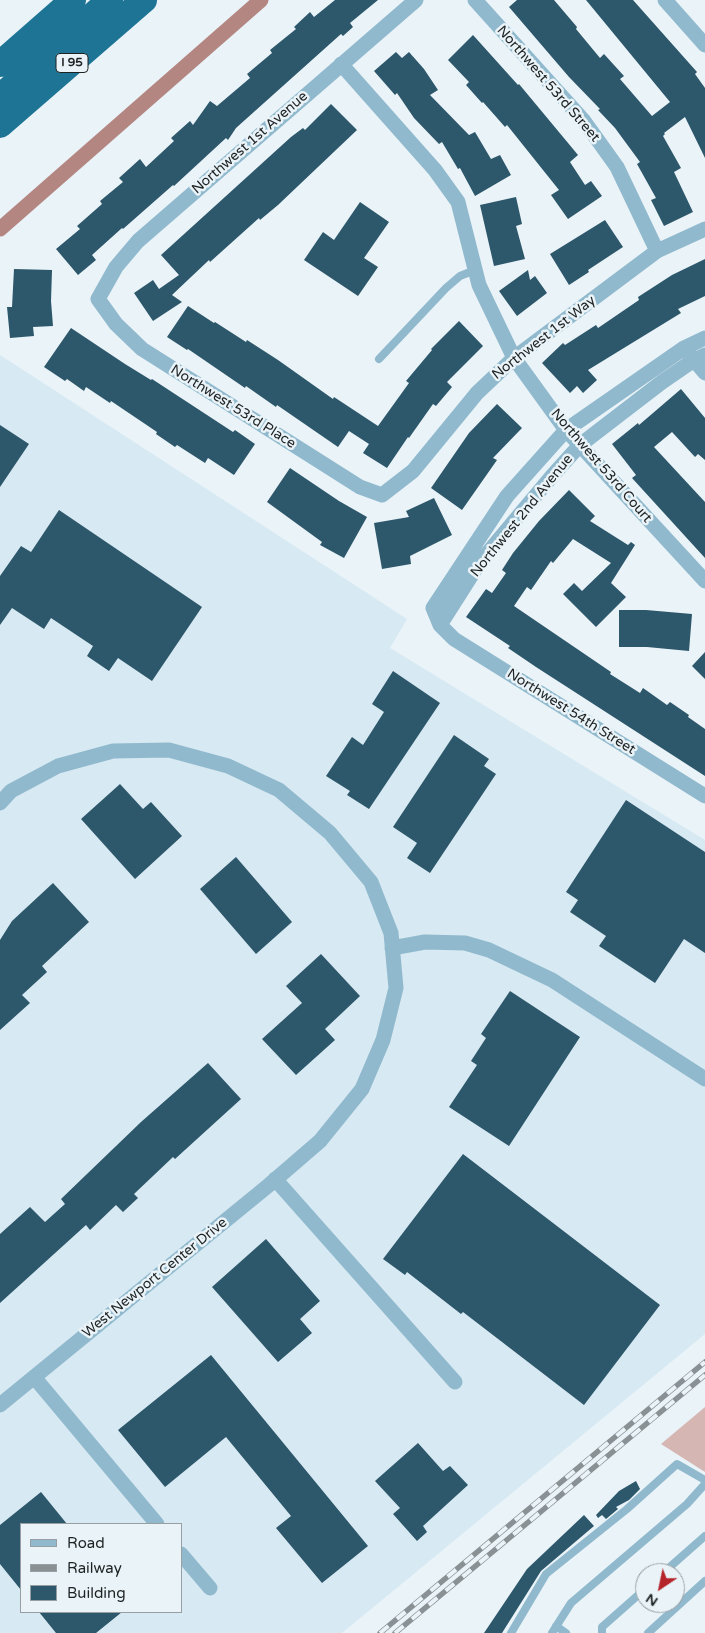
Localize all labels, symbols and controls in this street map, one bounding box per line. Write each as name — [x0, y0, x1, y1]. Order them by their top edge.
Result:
street label: Northwest 53rd Street — [493, 22, 603, 146]
road number: I 95 — [56, 54, 88, 72]
street label: Northwest 1st Avenue — [189, 88, 311, 198]
street label: Northwest 1st Way — [489, 292, 599, 384]
street label: Northwest 53rd Place — [167, 362, 299, 452]
street label: Northwest 53rd Court — [547, 406, 655, 526]
street label: Northwest 2nd Avenue — [467, 451, 577, 581]
street label: Northwest 54th Street — [504, 666, 638, 758]
street label: West Newport Center Drive — [79, 1214, 231, 1342]
legend — [20, 1523, 182, 1613]
text: Road — [67, 1534, 105, 1552]
text: Railway — [67, 1559, 122, 1577]
north arrow — [635, 1563, 685, 1613]
text: Building — [67, 1584, 126, 1602]
text: N — [642, 1590, 661, 1610]

